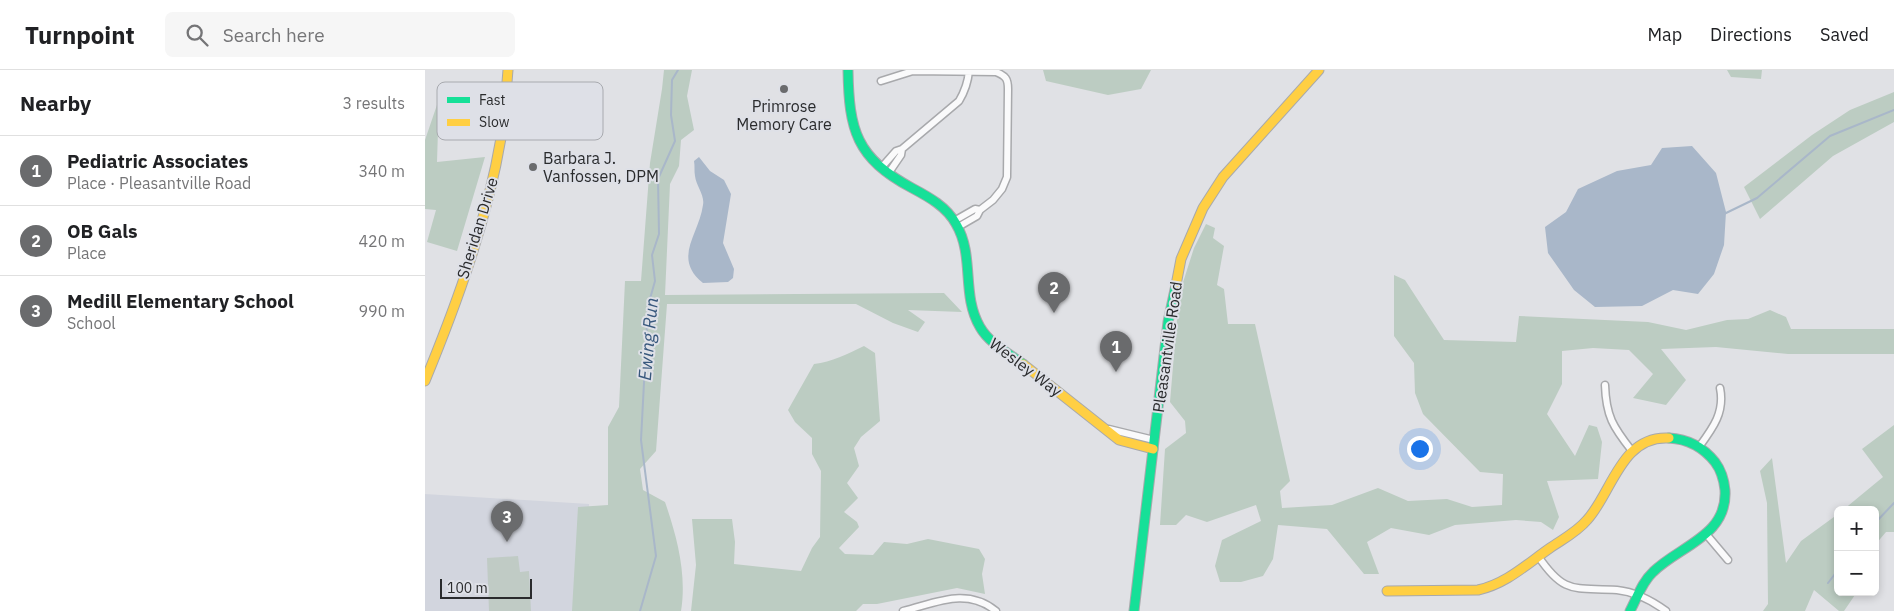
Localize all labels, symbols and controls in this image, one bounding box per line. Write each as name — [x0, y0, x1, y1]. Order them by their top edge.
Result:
search box — [165, 12, 515, 57]
text: Turnpoint — [25, 19, 135, 51]
icon: search — [183, 21, 211, 49]
text: Search here — [223, 23, 325, 47]
text: Map — [1647, 23, 1682, 46]
text: Directions — [1710, 23, 1792, 46]
text: Saved — [1820, 23, 1869, 46]
legend — [437, 82, 603, 140]
marker: Primrose Memory Care — [778, 83, 790, 95]
text: Nearby — [20, 89, 91, 117]
text: Fast — [479, 91, 505, 109]
text: 3 results — [342, 93, 405, 113]
place label: Primrose Memory Care — [736, 96, 832, 134]
text: Slow — [479, 113, 510, 131]
place label: Barbara J. Vanfossen, DPM — [543, 148, 659, 186]
text: Pediatric Associates — [67, 149, 248, 173]
text: 1 — [31, 161, 41, 181]
text: 340 m — [358, 161, 405, 181]
marker: Barbara J. Vanfossen, DPM — [527, 161, 539, 173]
text: Place · Pleasantville Road — [67, 173, 251, 193]
street label: Sheridan Drive — [452, 175, 502, 281]
text: OB Gals — [67, 219, 138, 243]
text: 2 — [31, 231, 41, 251]
text: 420 m — [358, 231, 405, 251]
text: Place — [67, 243, 106, 263]
pin: 2 — [1038, 272, 1070, 313]
street label: Pleasantville Road — [1148, 280, 1186, 414]
text: Medill Elementary School — [67, 289, 294, 313]
water label: Ewing Run — [633, 297, 663, 381]
text: 3 — [31, 301, 41, 321]
text: 990 m — [358, 301, 405, 321]
text: School — [67, 313, 116, 333]
pin: 1 — [1100, 331, 1132, 372]
street label: Wesley Way — [986, 333, 1066, 401]
your location — [1407, 436, 1433, 462]
pin: 3 — [491, 501, 523, 542]
map controls — [1834, 506, 1879, 596]
button: + — [1834, 506, 1879, 551]
button: − — [1834, 551, 1879, 596]
scale bar — [440, 576, 533, 599]
text: 100 m — [447, 579, 488, 597]

